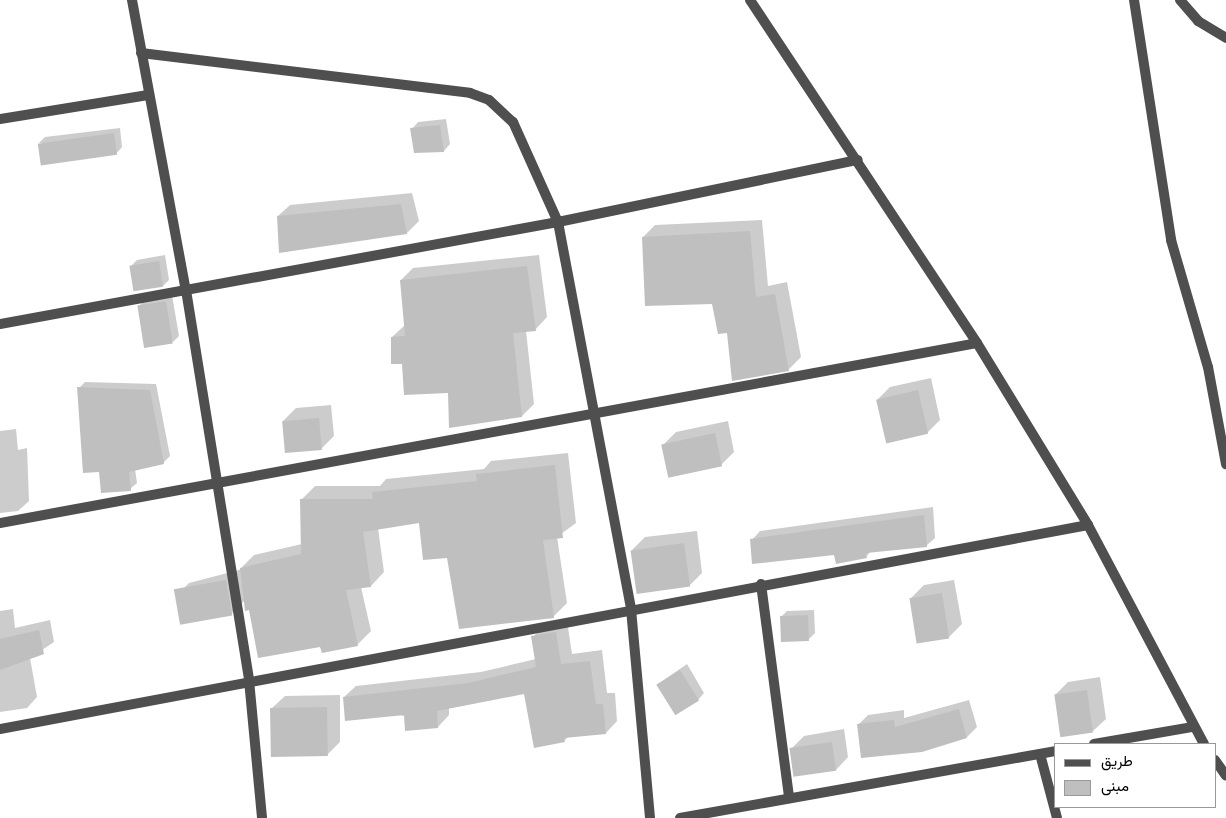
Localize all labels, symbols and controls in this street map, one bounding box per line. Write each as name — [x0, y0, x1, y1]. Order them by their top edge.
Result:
legend — [1054, 743, 1216, 808]
text: طريق — [1101, 752, 1133, 770]
text: مبنى — [1101, 777, 1129, 795]

